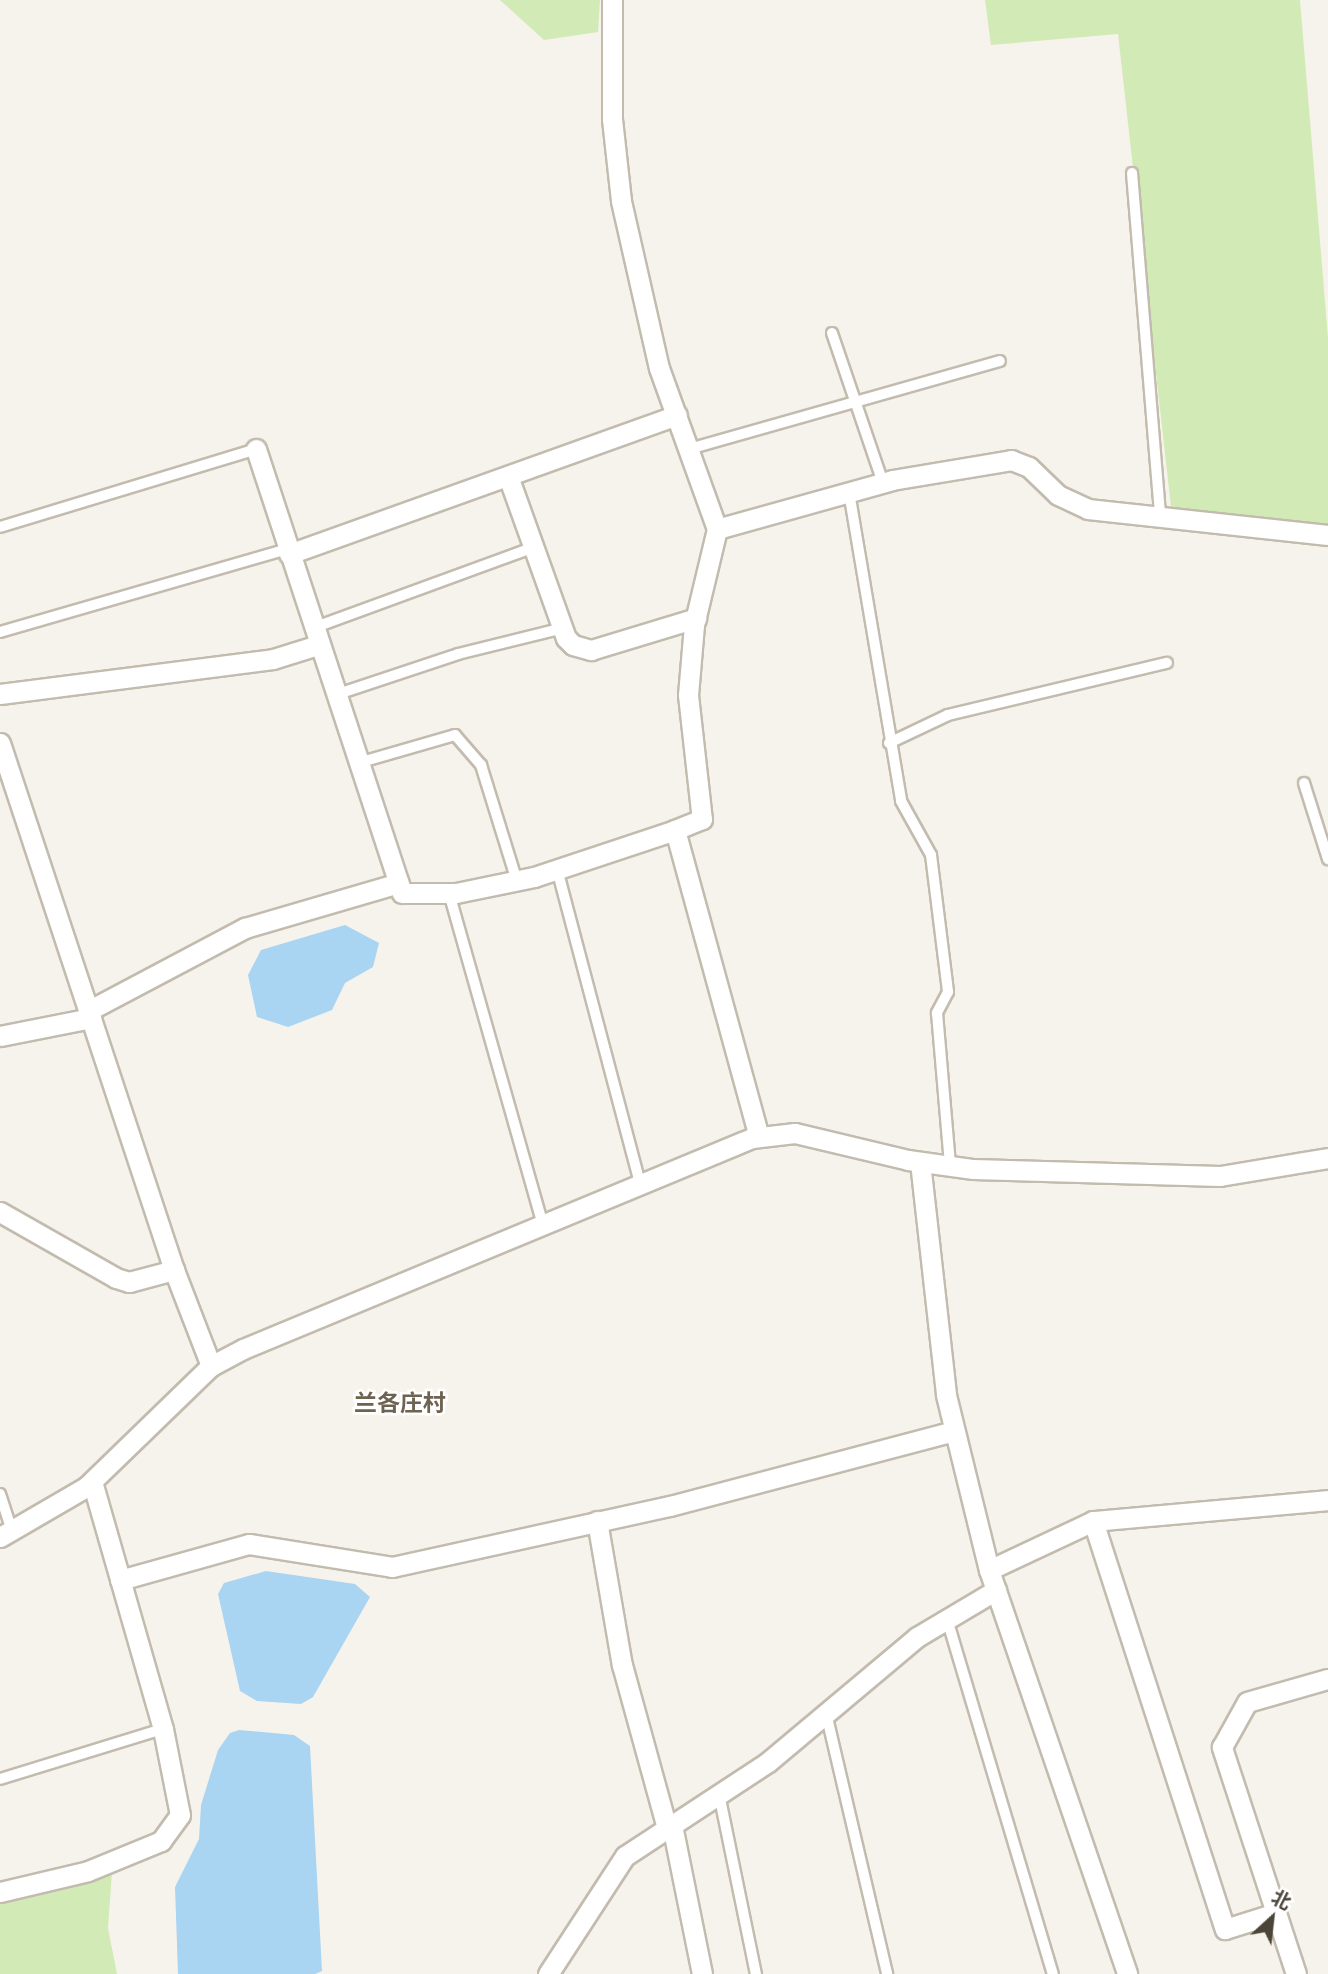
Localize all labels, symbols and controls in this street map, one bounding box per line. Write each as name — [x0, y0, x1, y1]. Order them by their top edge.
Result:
district label: 兰各庄村 — [354, 1389, 446, 1417]
north arrow — [1237, 1883, 1307, 1953]
text: 北 — [1268, 1884, 1295, 1914]

